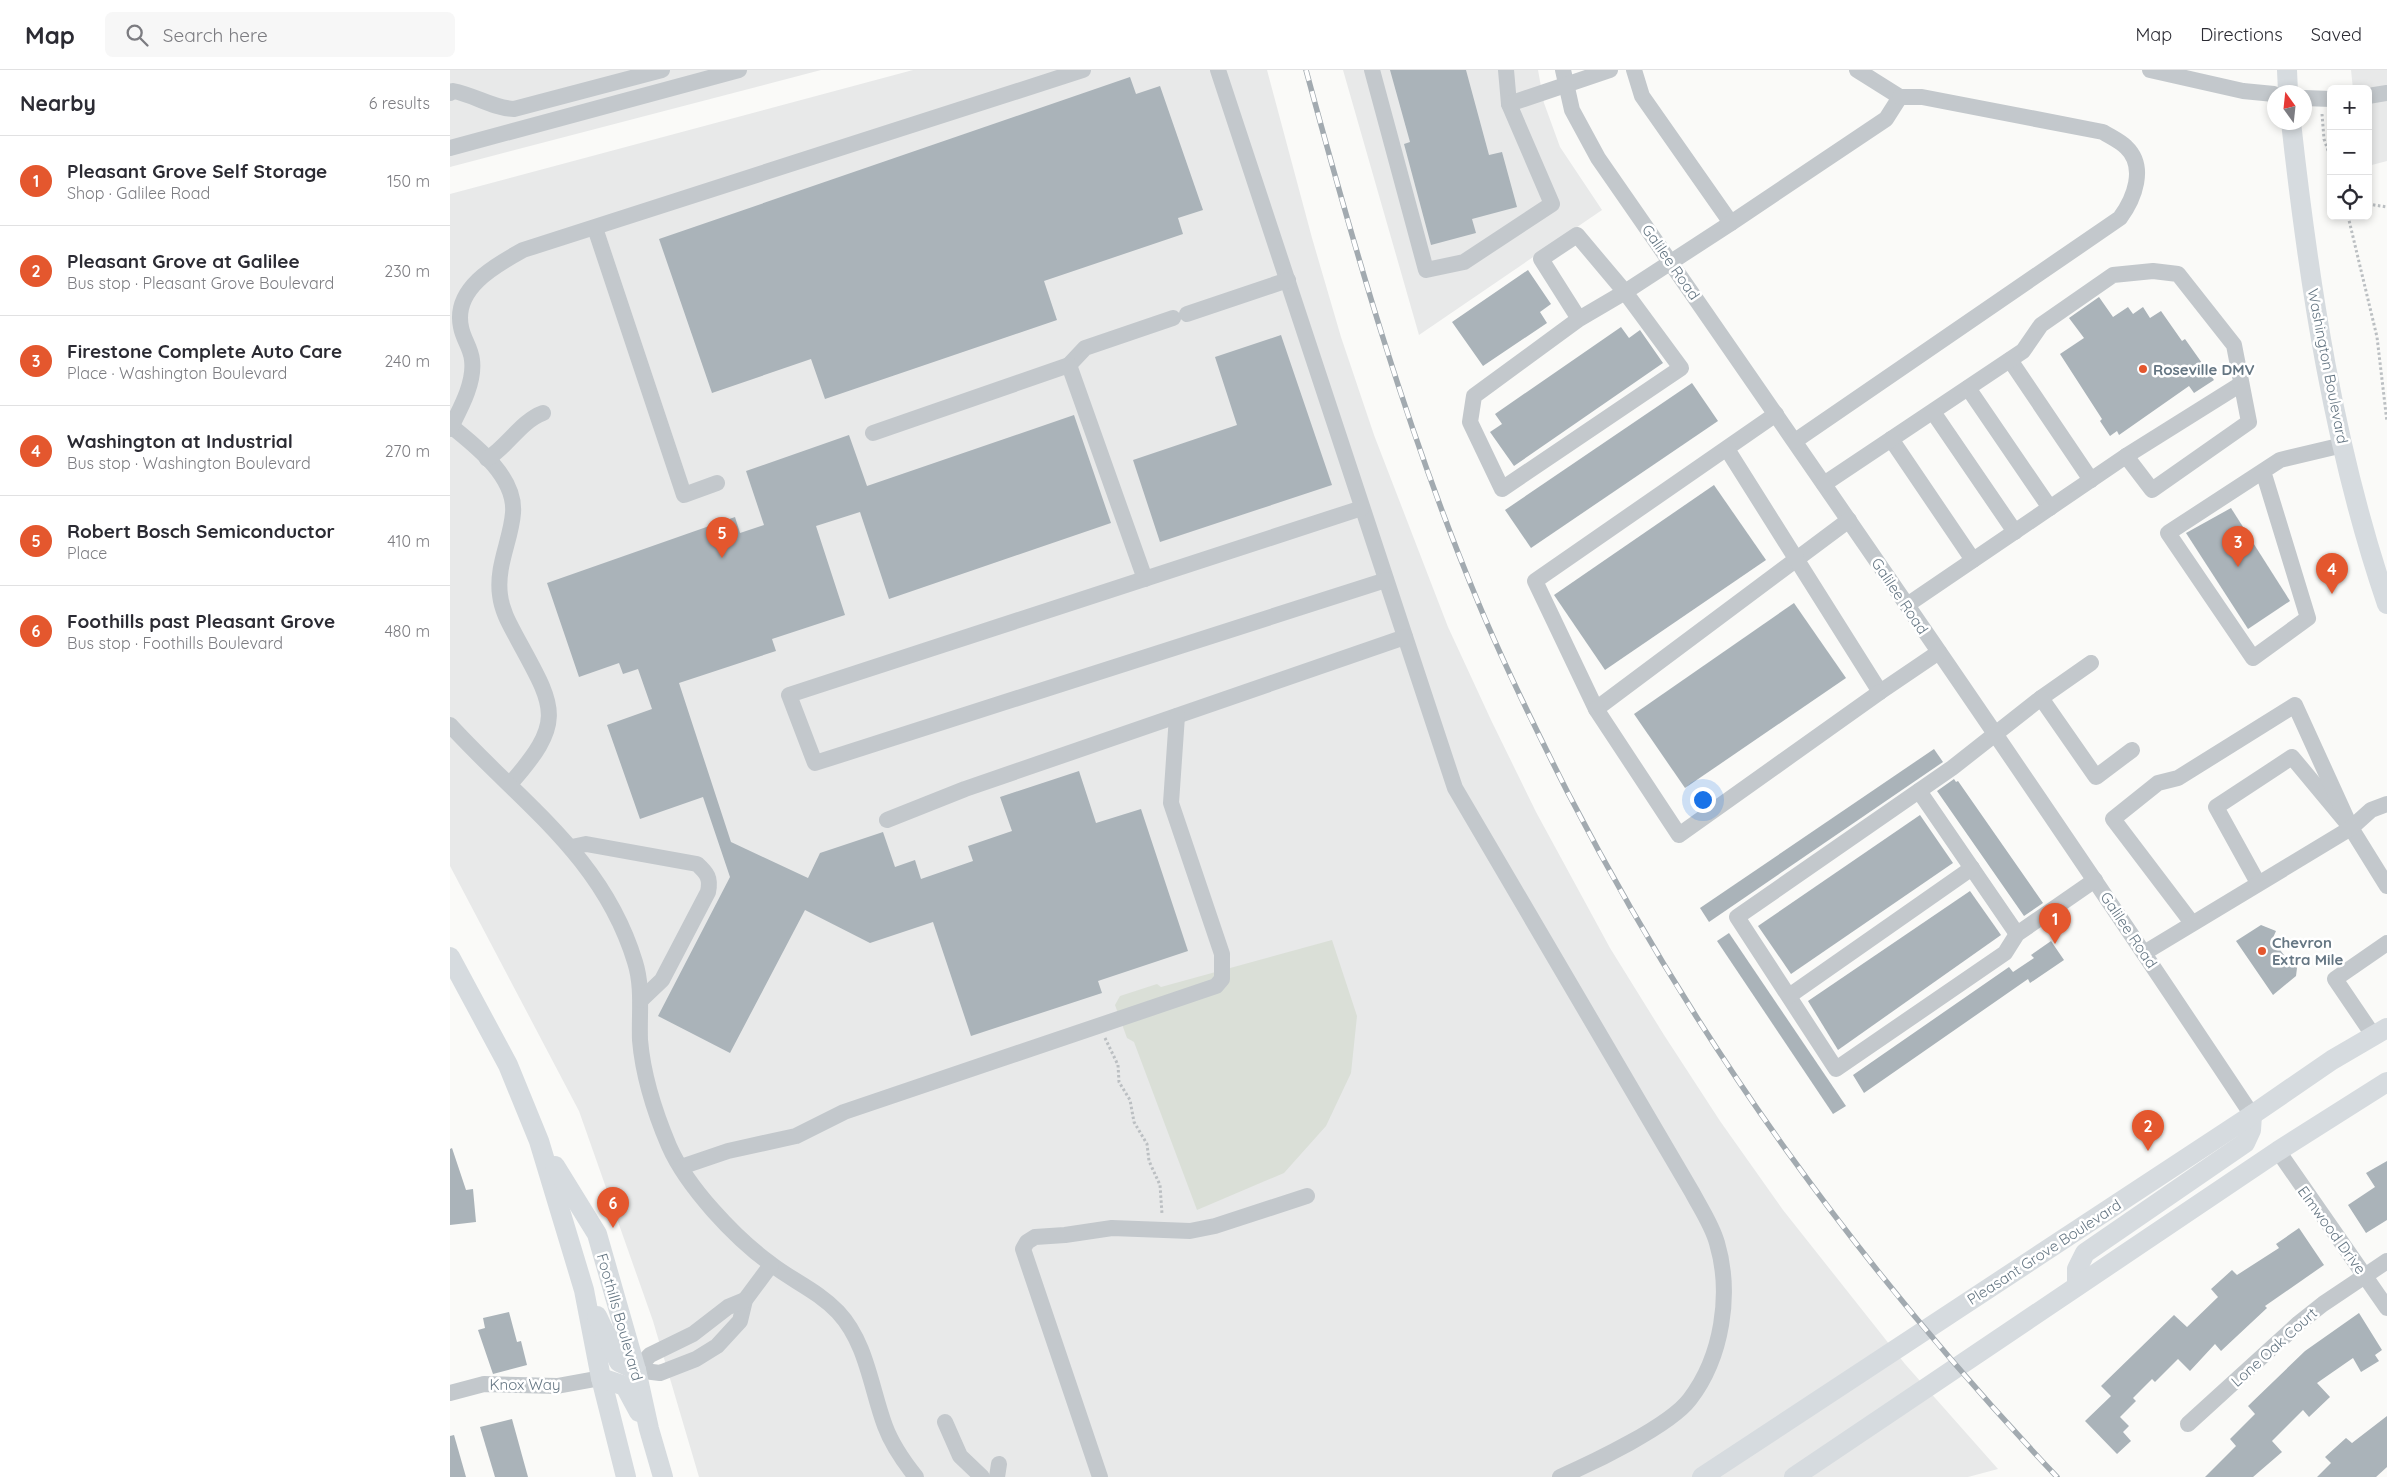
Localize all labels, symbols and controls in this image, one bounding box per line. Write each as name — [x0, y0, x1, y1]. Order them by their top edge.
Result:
search box — [105, 12, 455, 57]
text: Map — [25, 20, 75, 50]
icon: search — [123, 21, 151, 49]
text: Search here — [163, 23, 268, 47]
text: Map — [2135, 23, 2172, 46]
text: Directions — [2200, 23, 2283, 46]
text: Saved — [2311, 23, 2362, 46]
north arrow — [2267, 85, 2312, 130]
map controls — [2327, 85, 2372, 220]
button: + — [2327, 85, 2372, 130]
text: Nearby — [20, 90, 96, 116]
text: 6 results — [369, 93, 430, 113]
button: − — [2327, 130, 2372, 175]
text: Pleasant Grove Self Storage — [67, 159, 327, 183]
text: 1 — [33, 171, 39, 191]
text: 150 m — [387, 171, 430, 191]
button: locate — [2327, 175, 2372, 220]
text: Shop · Galilee Road — [67, 183, 210, 203]
street label: Galilee Road — [1638, 221, 1704, 303]
text: Pleasant Grove at Galilee — [67, 249, 300, 273]
text: 2 — [31, 261, 41, 281]
text: 230 m — [384, 261, 430, 281]
text: Bus stop · Pleasant Grove Boulevard — [67, 273, 334, 293]
street label: Washington Boulevard — [2304, 287, 2352, 445]
text: Firestone Complete Auto Care — [67, 339, 342, 363]
text: 3 — [32, 351, 40, 371]
text: 240 m — [384, 351, 430, 371]
place label: Roseville DMV — [2153, 360, 2255, 379]
text: Place · Washington Boulevard — [67, 363, 287, 383]
marker: Roseville DMV — [2137, 363, 2149, 375]
text: Washington at Industrial — [67, 429, 293, 453]
text: 4 — [31, 441, 41, 461]
text: 270 m — [385, 441, 430, 461]
text: Bus stop · Washington Boulevard — [67, 453, 311, 473]
pin: 5 — [706, 517, 738, 558]
text: Robert Bosch Semiconductor — [67, 519, 335, 543]
pin: 3 — [2222, 526, 2254, 567]
text: 5 — [31, 531, 41, 551]
text: 410 m — [387, 531, 430, 551]
text: Place — [67, 543, 107, 563]
pin: 4 — [2316, 553, 2348, 594]
street label: Galilee Road — [1868, 554, 1932, 638]
text: Foothills past Pleasant Grove — [67, 609, 335, 633]
text: 6 — [32, 621, 40, 641]
text: 480 m — [384, 621, 430, 641]
text: Bus stop · Foothills Boulevard — [67, 633, 283, 653]
your location — [1690, 787, 1716, 813]
street label: Galilee Road — [2097, 888, 2161, 972]
pin: 1 — [2039, 903, 2071, 944]
place label: Chevron Extra Mile — [2272, 933, 2343, 969]
marker: Chevron Extra Mile — [2256, 945, 2268, 957]
pin: 2 — [2132, 1110, 2164, 1151]
street label: Elmwood Drive — [2294, 1182, 2370, 1278]
pin: 6 — [597, 1187, 629, 1228]
street label: Pleasant Grove Boulevard — [1963, 1195, 2125, 1309]
street label: Foothills Boulevard — [593, 1251, 647, 1383]
street label: Lone Oak Court — [2227, 1303, 2321, 1391]
street label: Knox Way — [490, 1375, 560, 1394]

